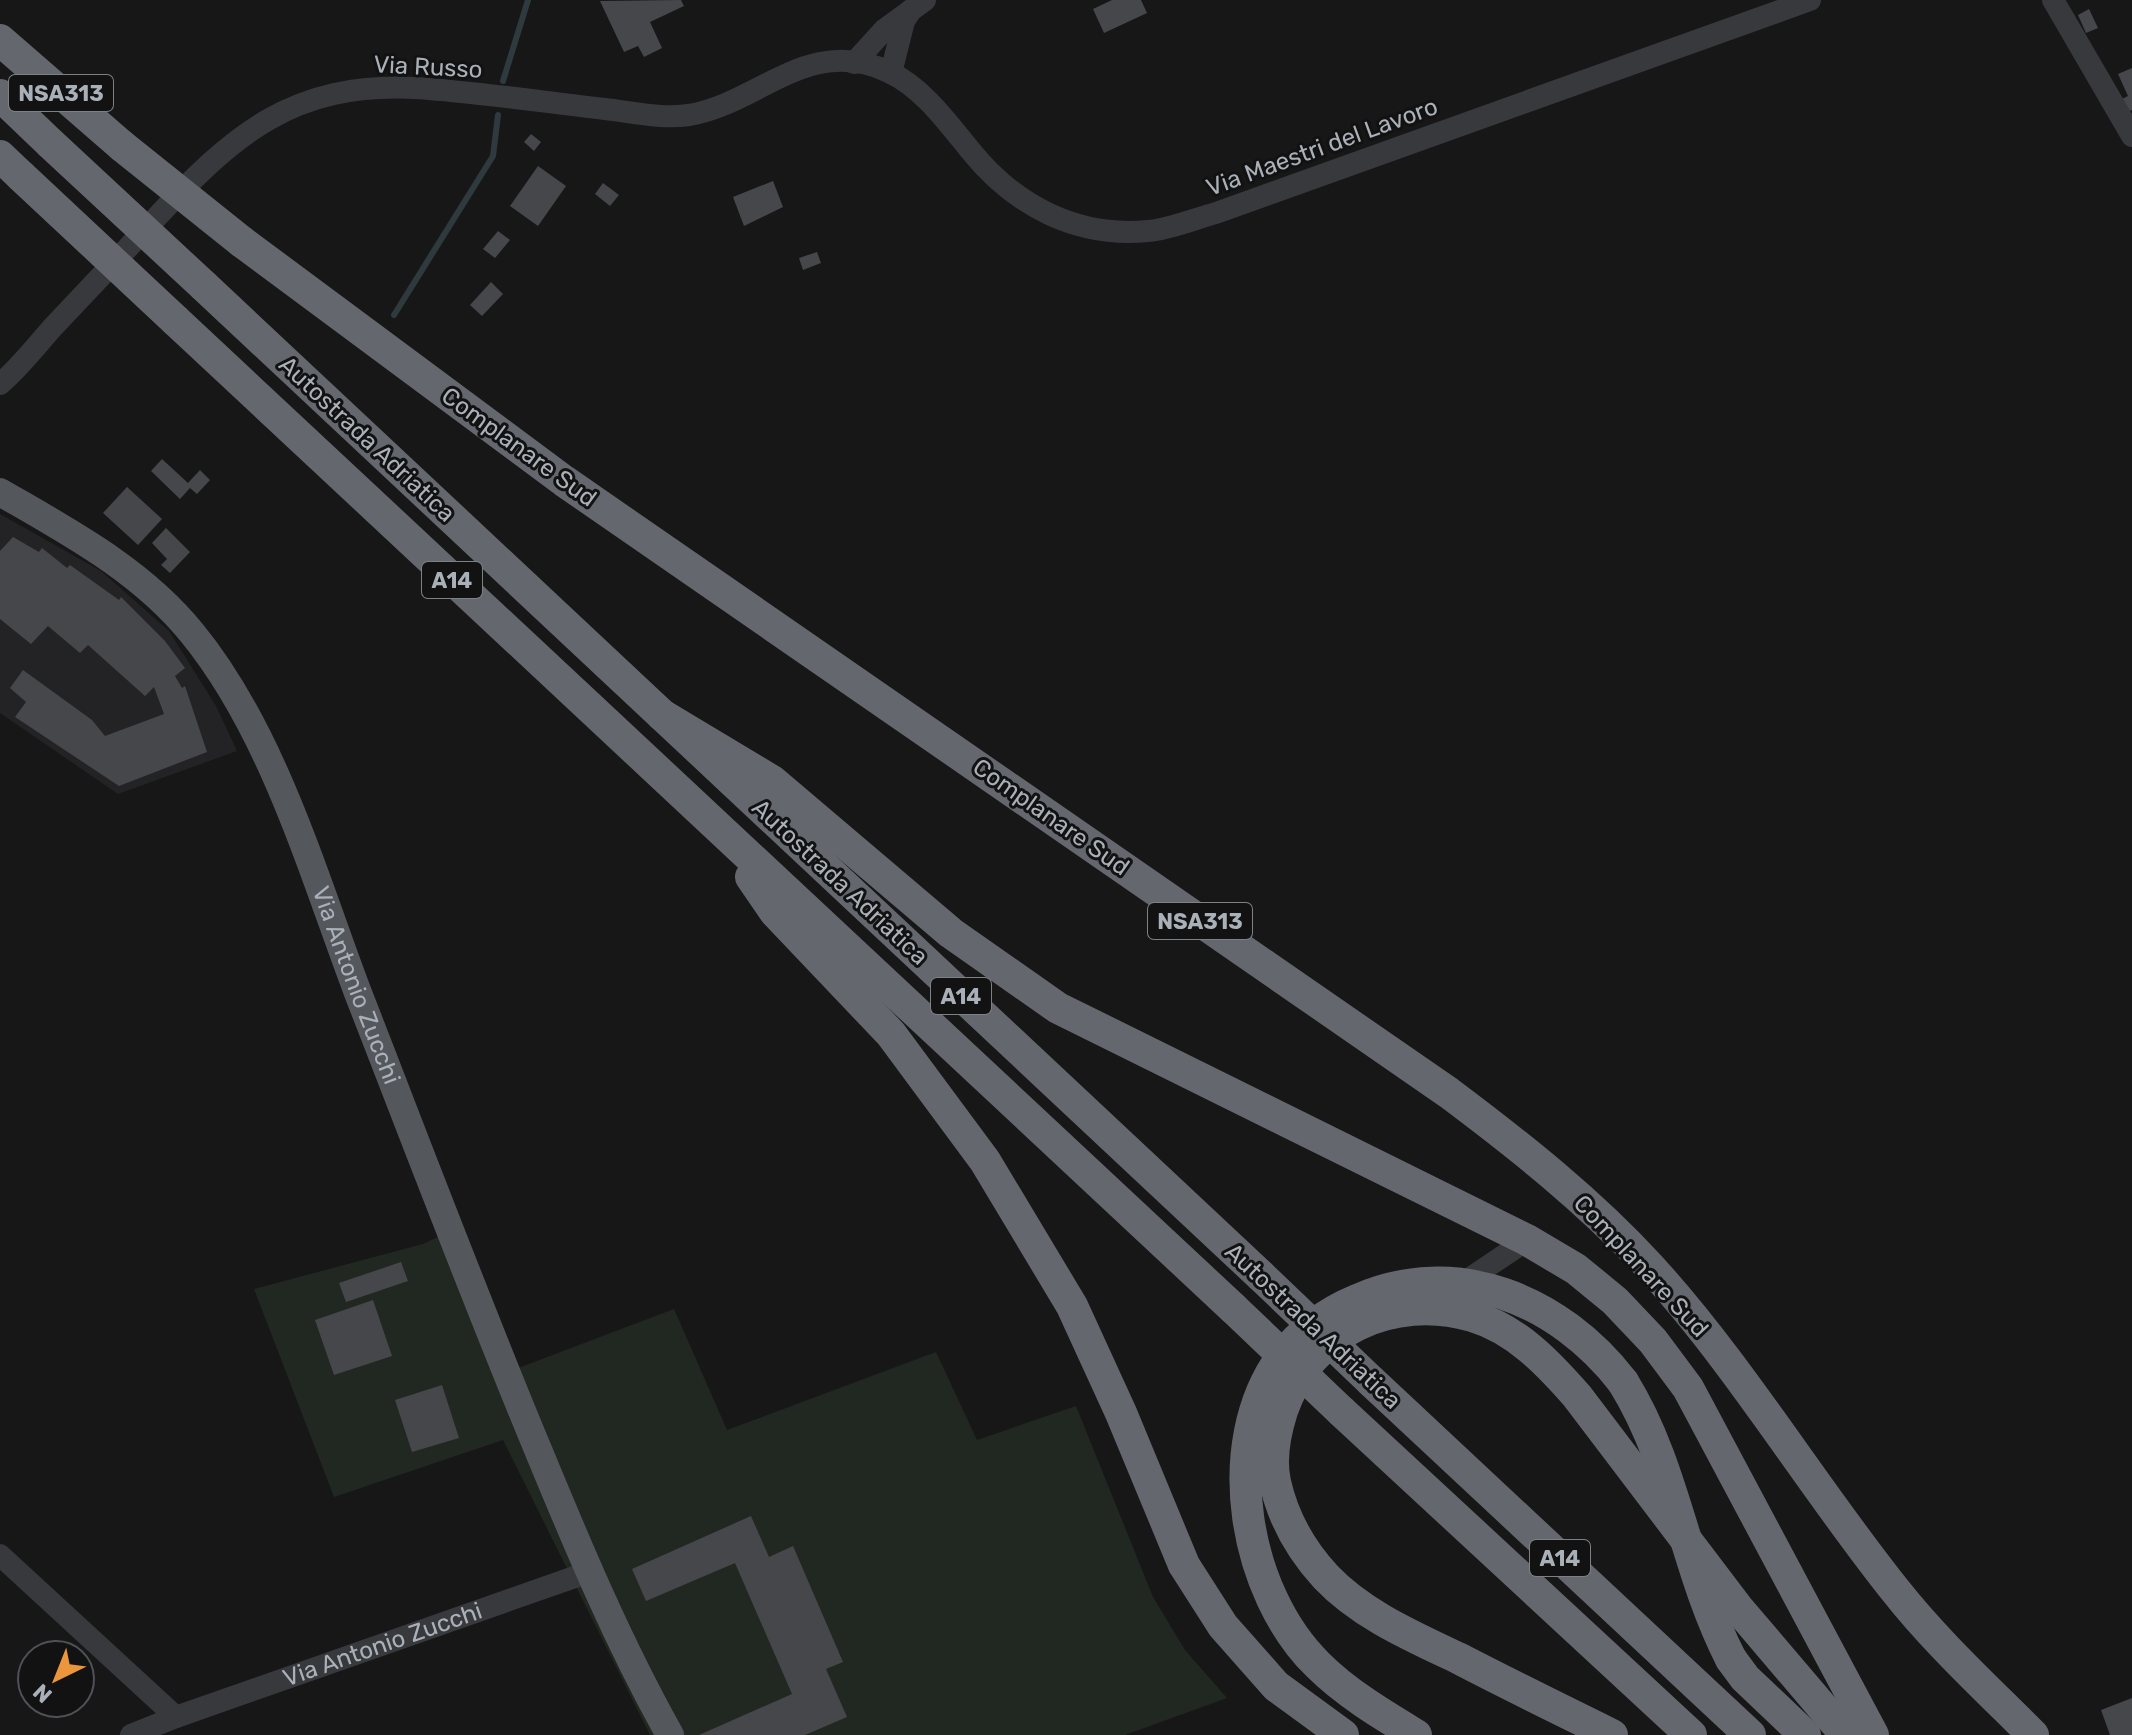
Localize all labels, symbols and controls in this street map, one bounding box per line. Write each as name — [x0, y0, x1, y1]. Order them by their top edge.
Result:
street label: Via Russo — [373, 50, 483, 84]
road number: NSA313 — [9, 75, 113, 111]
street label: Via Maestri del Lavoro — [1203, 92, 1441, 202]
street label: Autostrada Adriatica — [273, 350, 461, 528]
street label: Complanare Sud — [436, 382, 602, 512]
road number: A14 — [422, 562, 482, 598]
street label: Complanare Sud — [968, 753, 1134, 881]
street label: Autostrada Adriatica — [746, 793, 934, 971]
street label: Via Antonio Zucchi — [307, 882, 406, 1088]
road number: NSA313 — [1148, 903, 1252, 939]
road number: A14 — [931, 978, 991, 1014]
street label: Complanare Sud — [1568, 1189, 1714, 1343]
street label: Autostrada Adriatica — [1219, 1237, 1407, 1415]
road number: A14 — [1530, 1540, 1590, 1576]
street label: Via Antonio Zucchi — [279, 1597, 486, 1692]
north arrow — [16, 1639, 96, 1719]
text: N — [28, 1678, 58, 1709]

